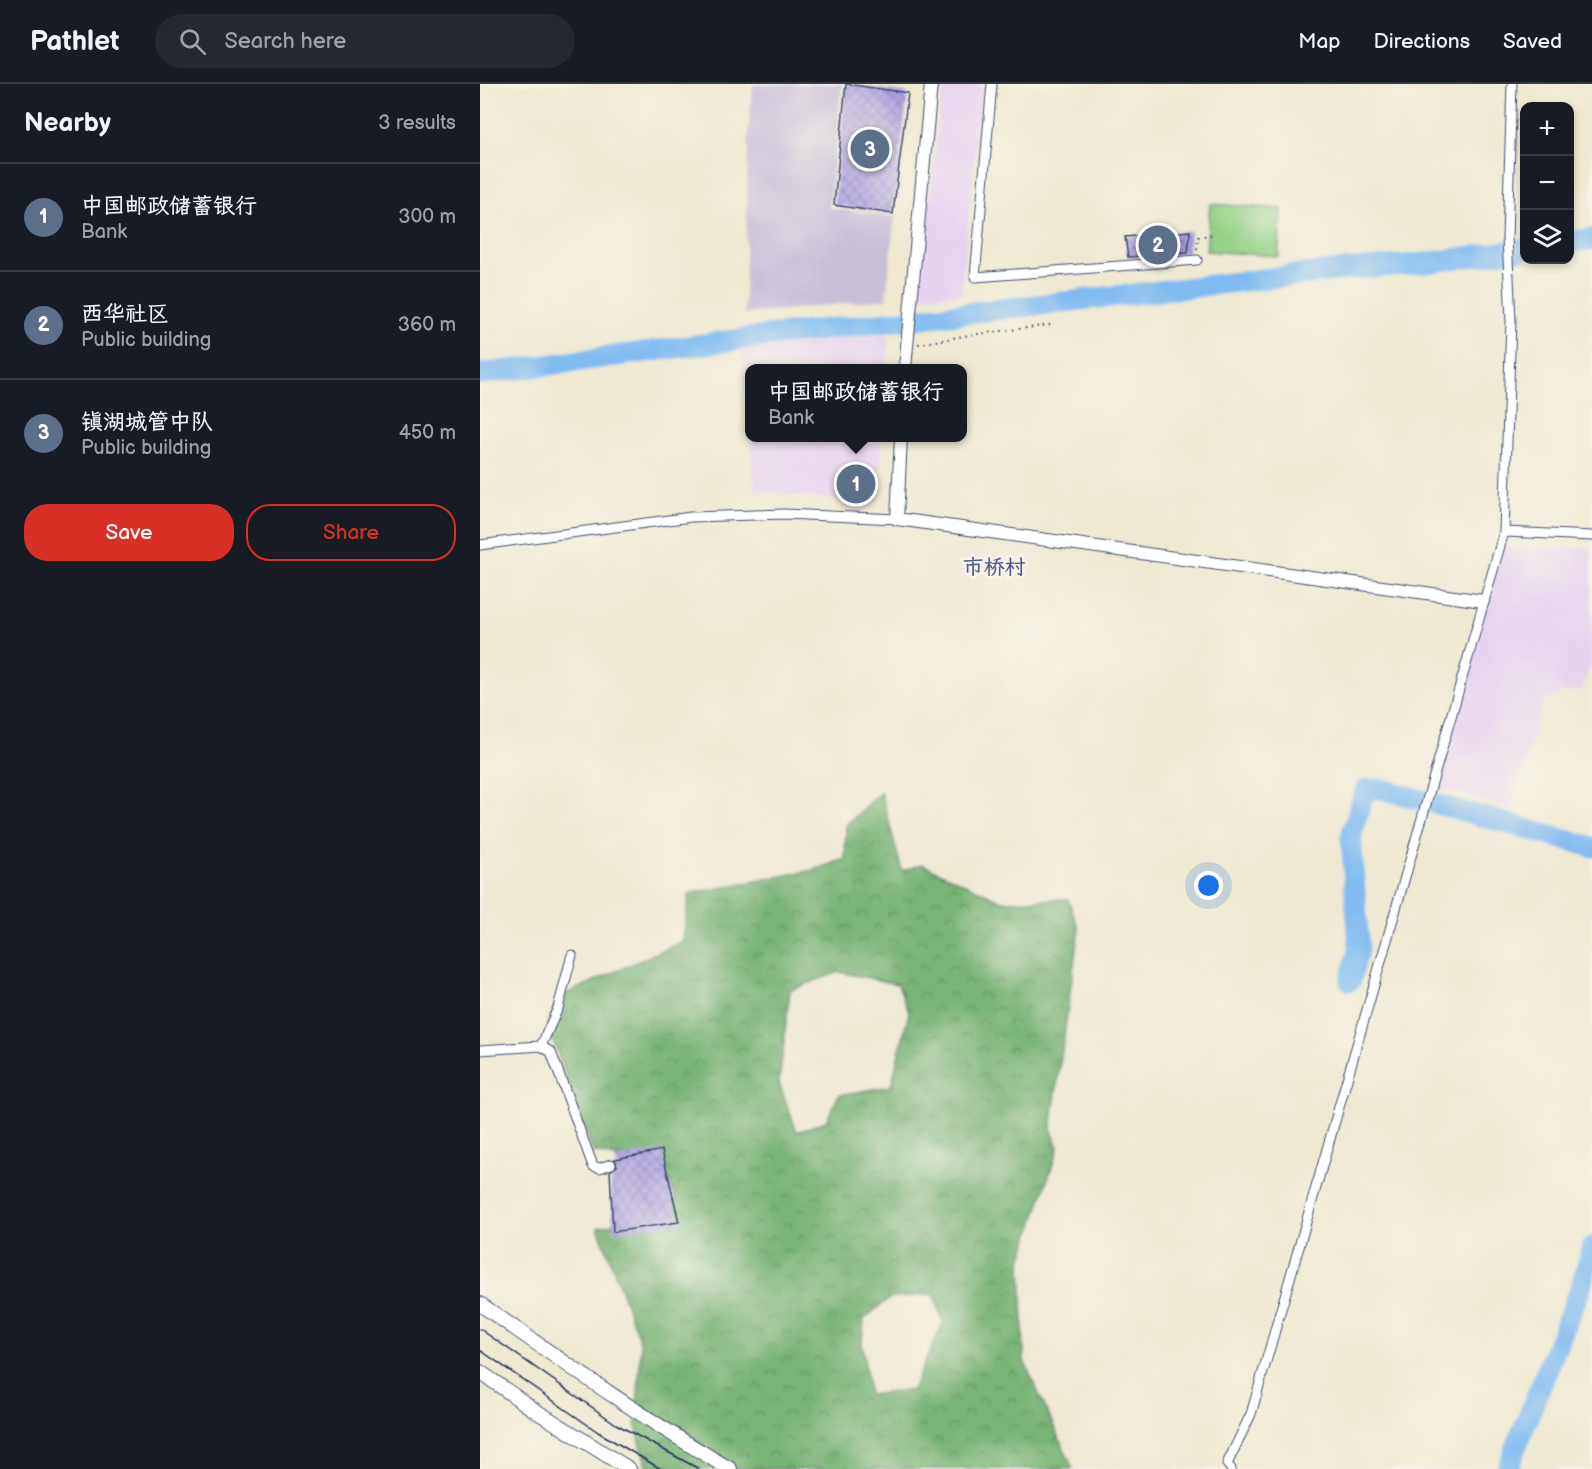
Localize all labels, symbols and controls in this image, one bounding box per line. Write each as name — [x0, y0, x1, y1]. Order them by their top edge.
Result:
search box — [155, 14, 575, 68]
text: Pathlet — [30, 25, 119, 58]
icon: search — [176, 25, 209, 58]
text: Search here — [224, 28, 346, 55]
text: Map — [1298, 29, 1341, 54]
text: Directions — [1374, 29, 1470, 54]
text: Saved — [1503, 29, 1562, 54]
map controls — [1520, 102, 1574, 264]
button: + — [1520, 102, 1574, 156]
text: Nearby — [24, 108, 111, 139]
text: 3 results — [378, 111, 456, 135]
pin: 3 — [850, 126, 890, 172]
button: − — [1520, 156, 1574, 210]
text: 中国邮政储蓄银行 — [81, 193, 257, 220]
text: 1 — [39, 205, 48, 229]
text: 300 m — [398, 205, 456, 229]
button: layers — [1520, 210, 1574, 264]
text: Bank — [81, 220, 127, 244]
pin: 2 — [1138, 222, 1178, 268]
text: 西华社区 — [81, 301, 169, 328]
text: 2 — [38, 313, 49, 337]
text: 360 m — [398, 313, 456, 337]
text: Public building — [81, 328, 211, 352]
popup — [745, 364, 967, 442]
text: 中国邮政储蓄银行 — [768, 379, 944, 406]
text: Bank — [768, 406, 814, 430]
text: 镇湖城管中队 — [81, 409, 213, 436]
text: 3 — [38, 421, 49, 445]
text: 450 m — [399, 421, 456, 445]
text: Public building — [81, 436, 211, 460]
pin: 1 — [836, 462, 875, 506]
button: Save — [24, 504, 234, 561]
button: Share — [246, 504, 456, 561]
district label: 市桥村 — [963, 555, 1026, 580]
your location — [1194, 871, 1223, 900]

